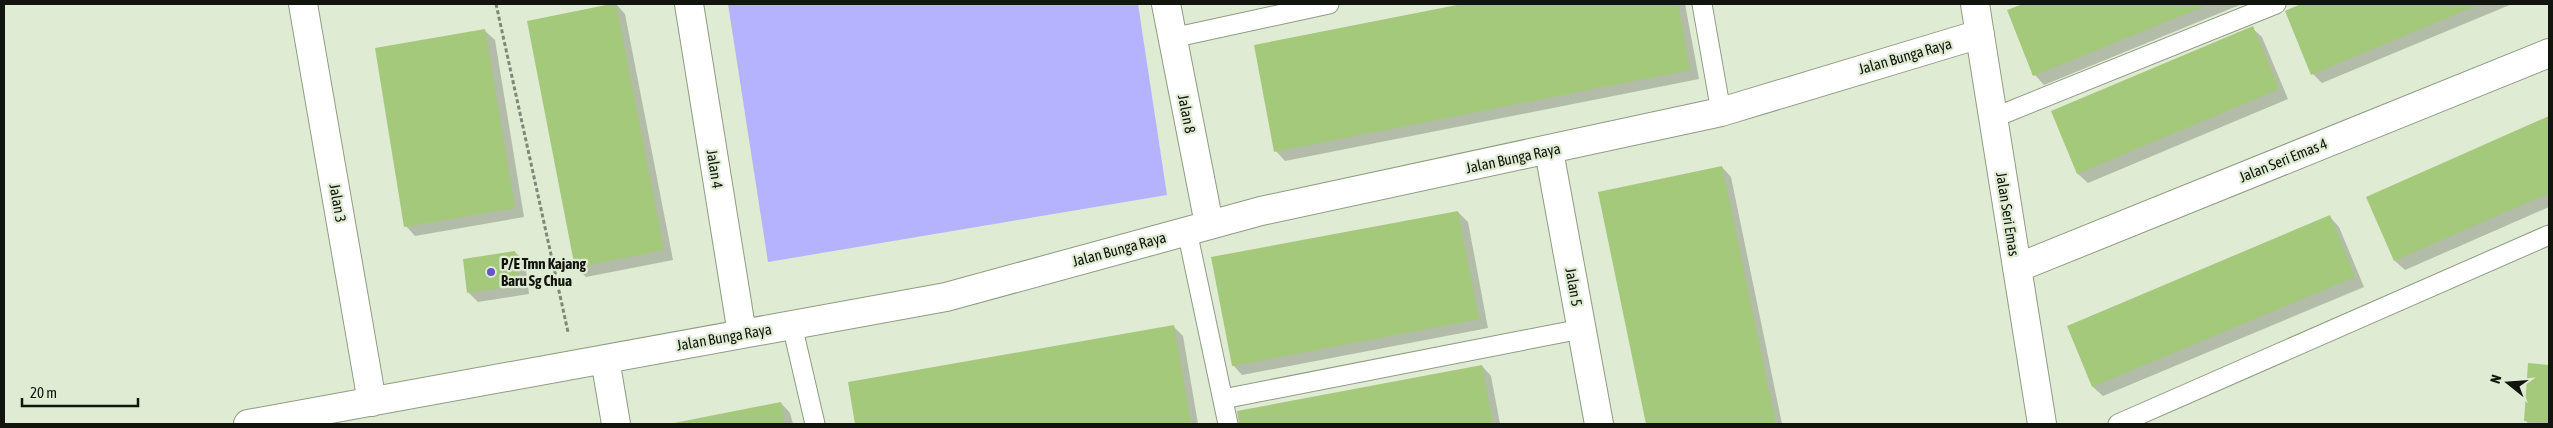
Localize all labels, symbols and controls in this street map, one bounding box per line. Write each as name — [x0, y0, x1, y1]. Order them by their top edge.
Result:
street label: Jalan Bunga Raya — [1856, 35, 1954, 77]
street label: Jalan 8 — [1175, 93, 1199, 135]
street label: Jalan Seri Emas 4 — [2236, 135, 2330, 185]
street label: Jalan Bunga Raya — [1464, 140, 1562, 176]
street label: Jalan 4 — [704, 148, 726, 190]
street label: Jalan Seri Emas — [1993, 171, 2023, 257]
street label: Jalan 3 — [326, 182, 350, 224]
street label: Jalan Bunga Raya — [1070, 228, 1168, 270]
place label: P/E Tmn Kajang Baru Sg Chua — [501, 255, 586, 289]
marker: P/E Tmn Kajang Baru Sg Chua — [485, 266, 497, 278]
street label: Jalan 5 — [1562, 266, 1586, 308]
street label: Jalan Bunga Raya — [675, 320, 773, 354]
north arrow — [2483, 358, 2533, 408]
text: N — [2487, 373, 2504, 385]
scale bar — [22, 376, 139, 408]
text: 20 m — [30, 384, 57, 401]

